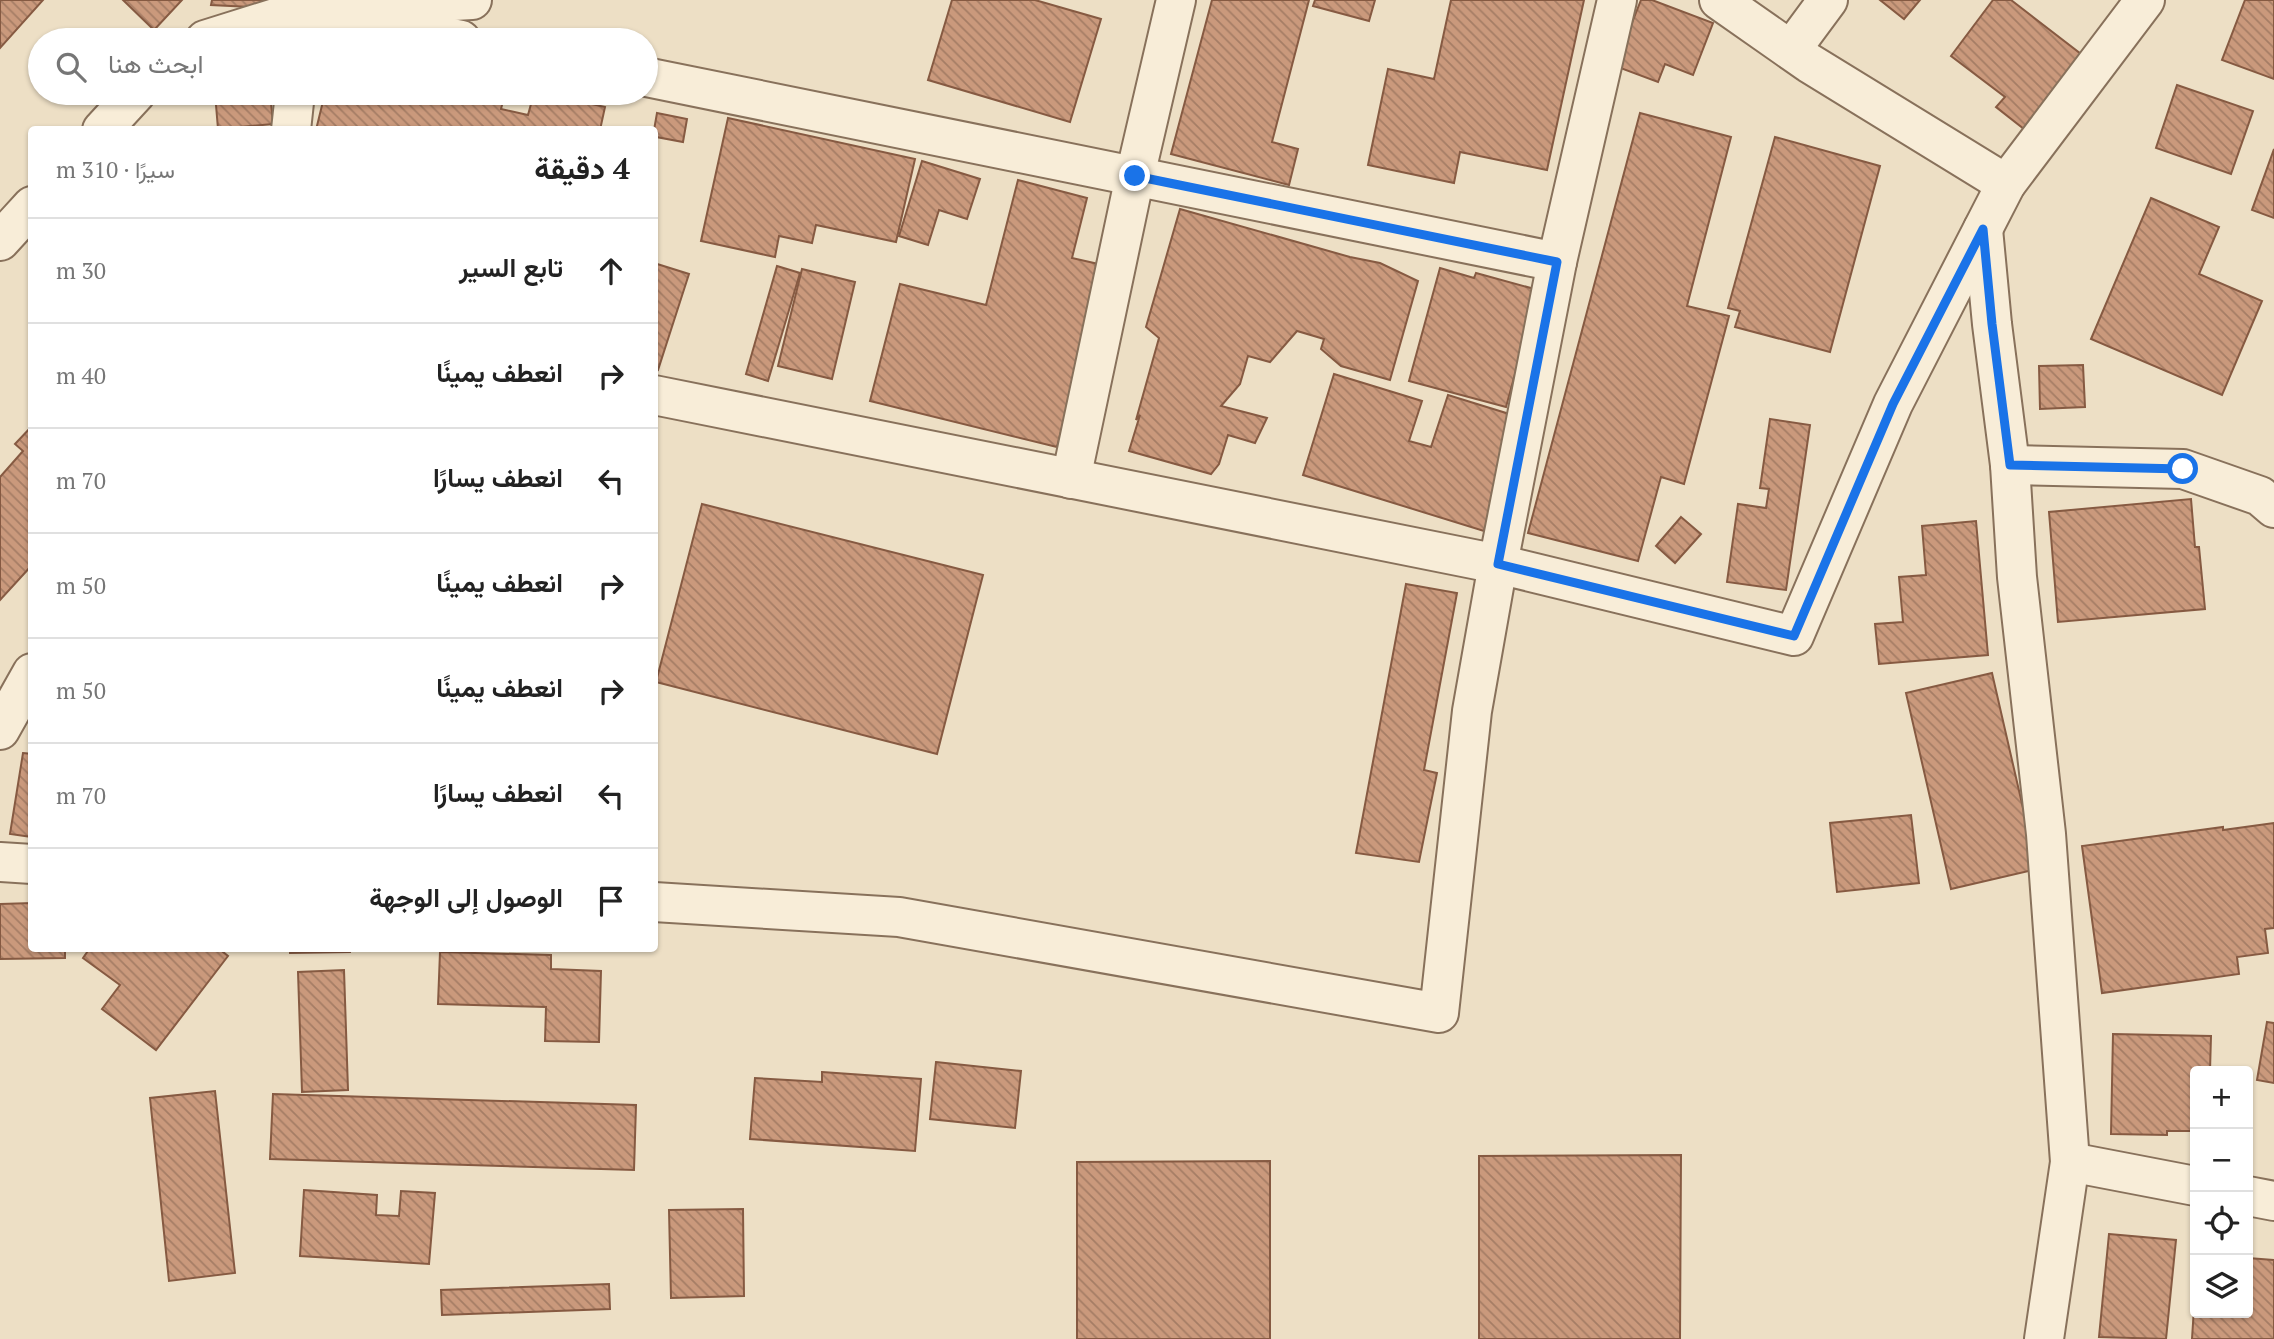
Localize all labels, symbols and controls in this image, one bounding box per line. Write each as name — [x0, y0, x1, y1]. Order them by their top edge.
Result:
search box — [28, 28, 658, 105]
text: ابحث هنا — [108, 46, 204, 80]
icon: search — [52, 48, 90, 86]
text: 4 دقيقة — [534, 148, 630, 188]
text: سيرًا · 310 m — [56, 154, 175, 185]
route end — [1119, 160, 1150, 191]
text: تابع السير — [459, 250, 563, 284]
icon: ahead — [592, 252, 630, 290]
text: 30 m — [56, 255, 106, 286]
text: انعطف يمينًا — [436, 355, 563, 389]
icon: right — [592, 357, 630, 395]
text: 40 m — [56, 360, 106, 391]
route start — [2167, 453, 2198, 484]
text: انعطف يسارًا — [433, 460, 563, 494]
icon: left — [592, 462, 630, 500]
text: 70 m — [56, 465, 106, 496]
text: انعطف يمينًا — [436, 565, 563, 599]
icon: right — [592, 567, 630, 605]
text: 50 m — [56, 570, 106, 601]
text: انعطف يمينًا — [436, 670, 563, 704]
icon: right — [592, 672, 630, 710]
text: 50 m — [56, 675, 106, 706]
text: انعطف يسارًا — [433, 775, 563, 809]
icon: left — [592, 777, 630, 815]
text: 70 m — [56, 780, 106, 811]
text: الوصول إلى الوجهة — [369, 880, 563, 914]
icon: arrive — [592, 882, 630, 920]
map controls — [2190, 1066, 2253, 1318]
button: + — [2190, 1066, 2253, 1129]
button: − — [2190, 1129, 2253, 1192]
button: locate — [2190, 1192, 2253, 1255]
button: layers — [2190, 1255, 2253, 1318]

